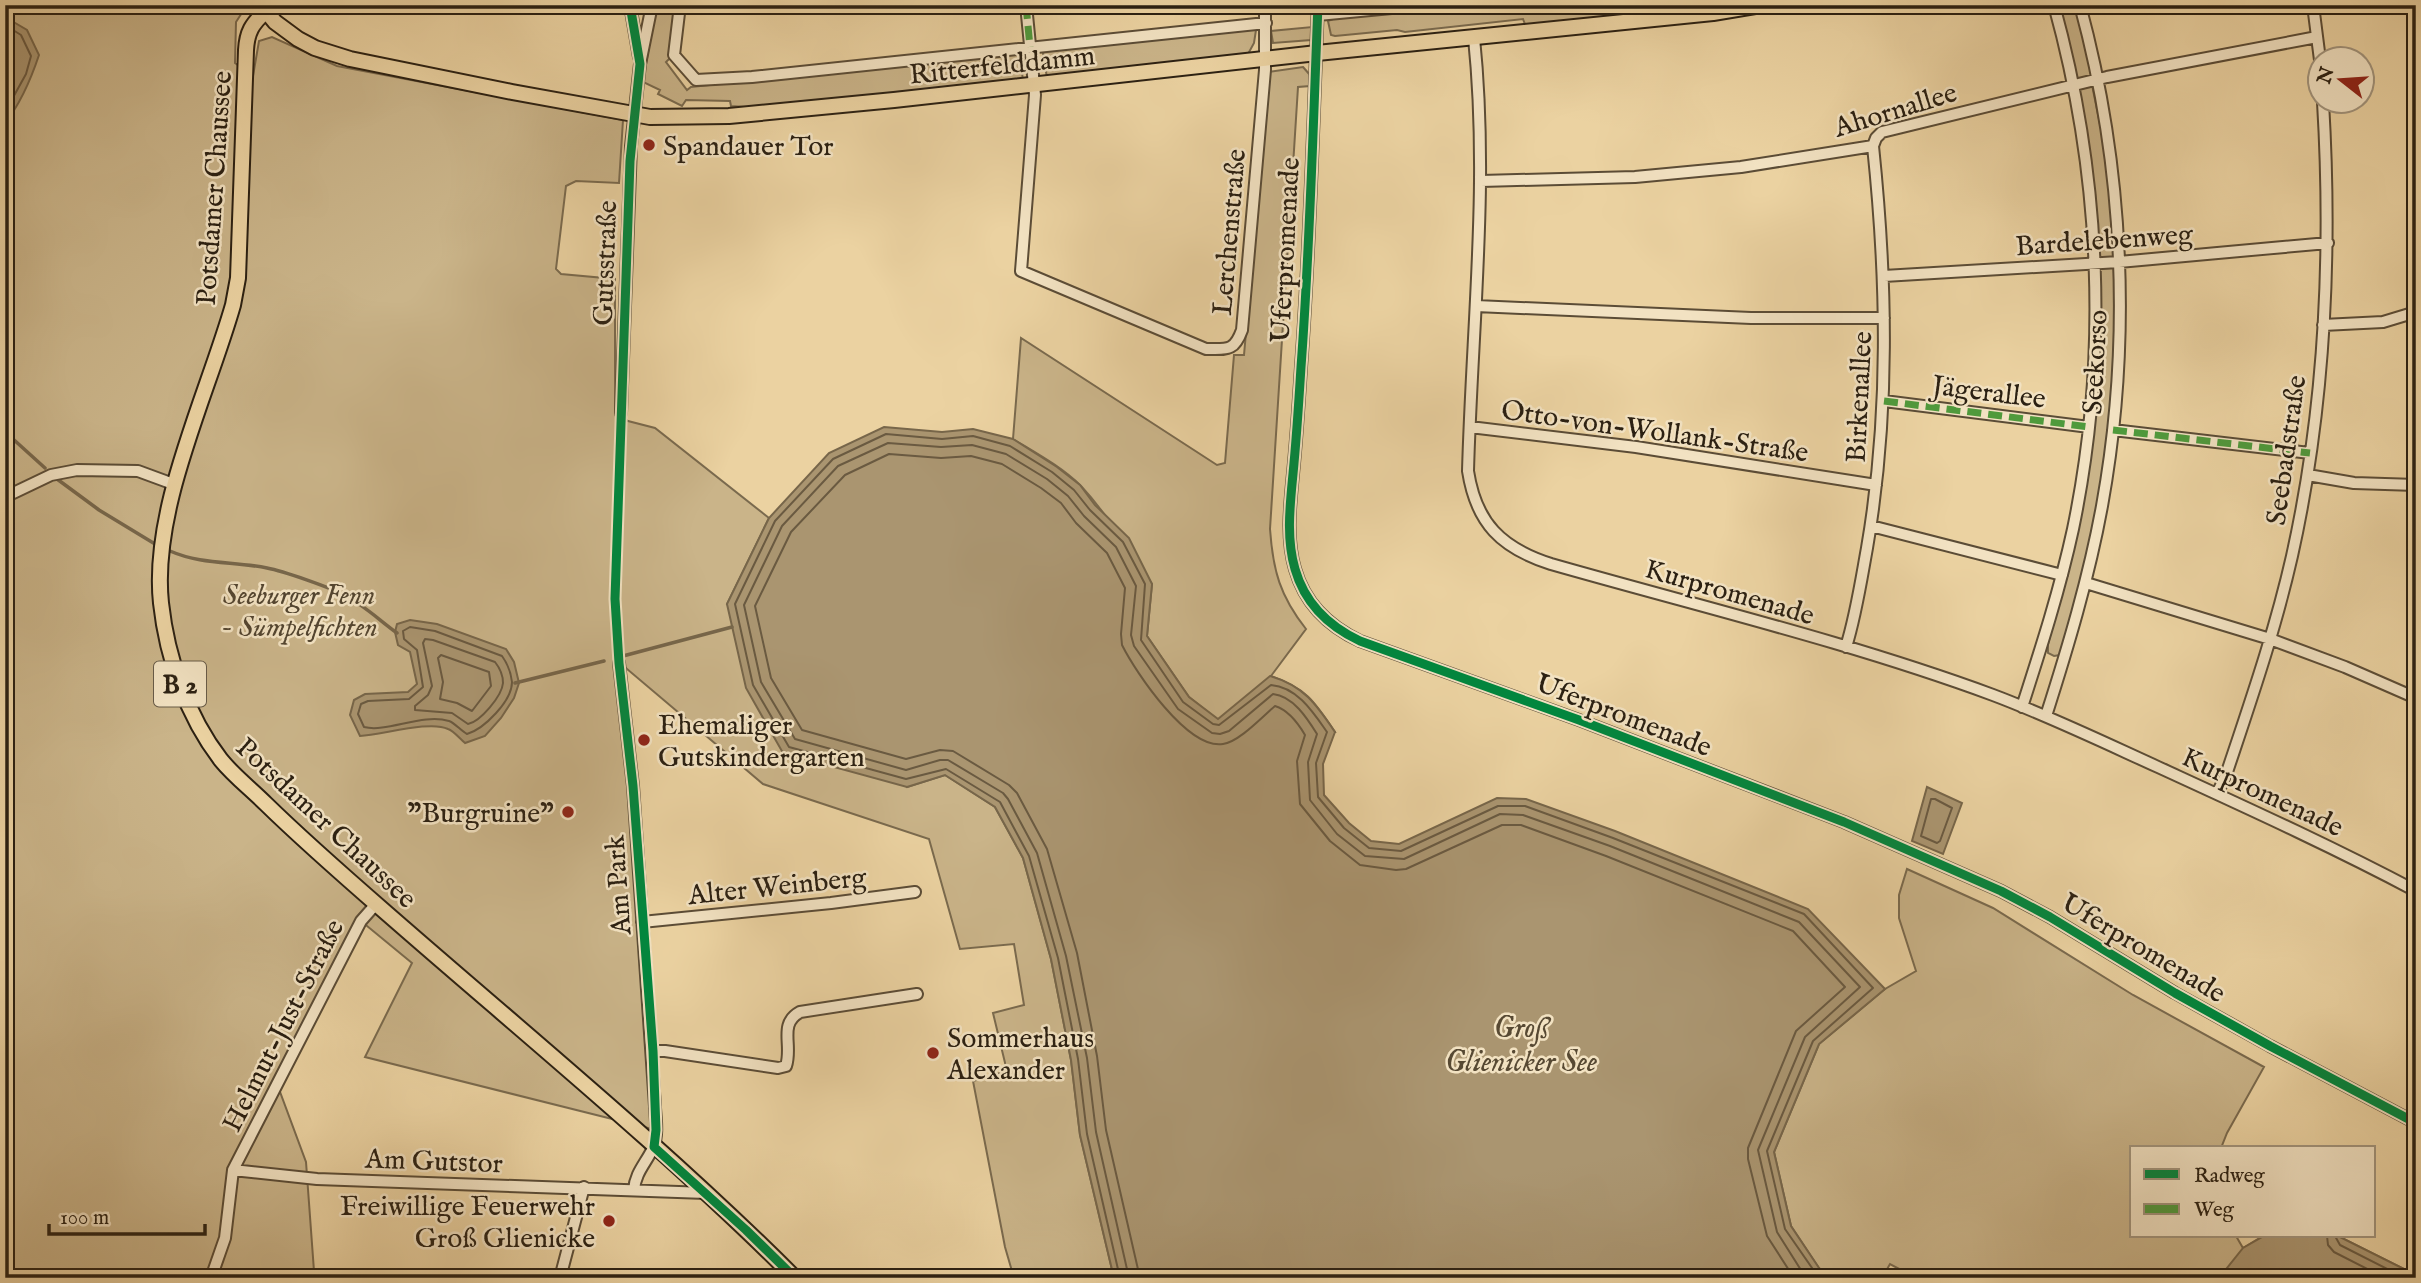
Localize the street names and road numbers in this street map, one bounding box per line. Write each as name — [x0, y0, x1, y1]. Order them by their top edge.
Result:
street label: Ritterfelddamm — [908, 39, 1097, 94]
street label: Potsdamer Chaussee — [190, 70, 241, 307]
street label: Ahornallee — [1829, 76, 1962, 147]
street label: Lerchenstraße — [1206, 147, 1255, 317]
street label: Uferpromenade — [1264, 156, 1309, 344]
street label: Gutsstraße — [587, 200, 626, 326]
street label: Bardelebenweg — [2014, 218, 2195, 265]
street label: Seekorso — [2076, 309, 2117, 415]
street label: Birkenallee — [1840, 330, 1881, 464]
street label: Jägerallee — [1927, 369, 2048, 418]
street label: Seebadstraße — [2260, 373, 2315, 528]
street label: Otto-von-Wollank-Straße — [1499, 394, 1811, 471]
street label: Kurpromenade — [1641, 553, 1818, 634]
road number: B 2 — [154, 662, 206, 706]
street label: Uferpromenade — [1530, 667, 1716, 766]
street label: Potsdamer Chaussee — [227, 731, 423, 917]
street label: Kurpromenade — [2175, 741, 2349, 846]
street label: Am Park — [598, 833, 641, 937]
street label: Alter Weinberg — [685, 861, 869, 914]
street label: Uferpromenade — [2054, 886, 2232, 1012]
street label: Helmut-Just-Straße — [216, 914, 353, 1138]
street label: Am Gutstor — [363, 1143, 503, 1182]

